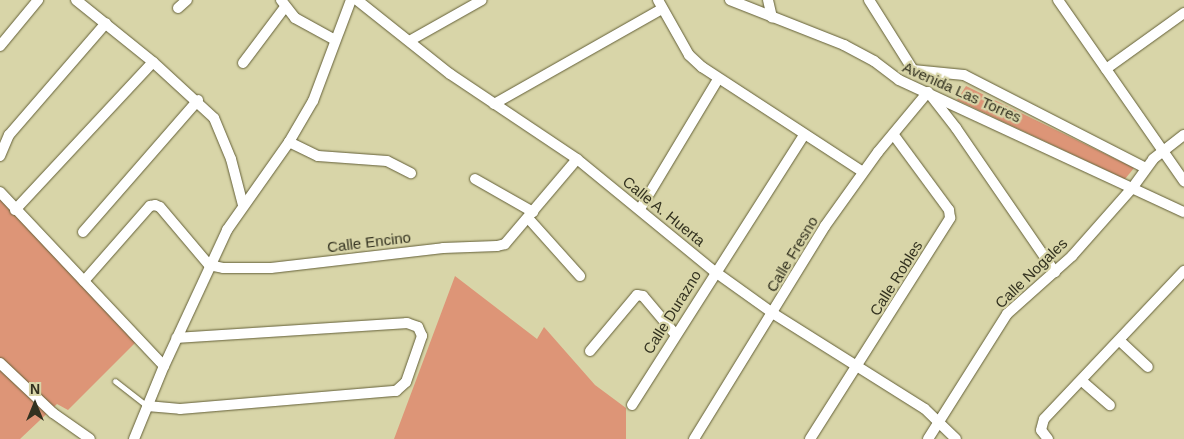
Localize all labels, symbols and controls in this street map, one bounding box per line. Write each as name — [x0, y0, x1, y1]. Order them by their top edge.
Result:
street label: Avenida Las Torres — [900, 58, 1024, 126]
street label: Calle A. Huerta — [619, 172, 709, 250]
street label: Calle Fresno — [762, 213, 822, 295]
street label: Calle Encino — [326, 228, 412, 256]
street label: Calle Nogales — [991, 234, 1071, 312]
street label: Calle Robles — [866, 237, 926, 319]
street label: Calle Durazno — [639, 267, 705, 357]
north arrow — [10, 379, 60, 429]
text: N — [30, 381, 40, 397]

